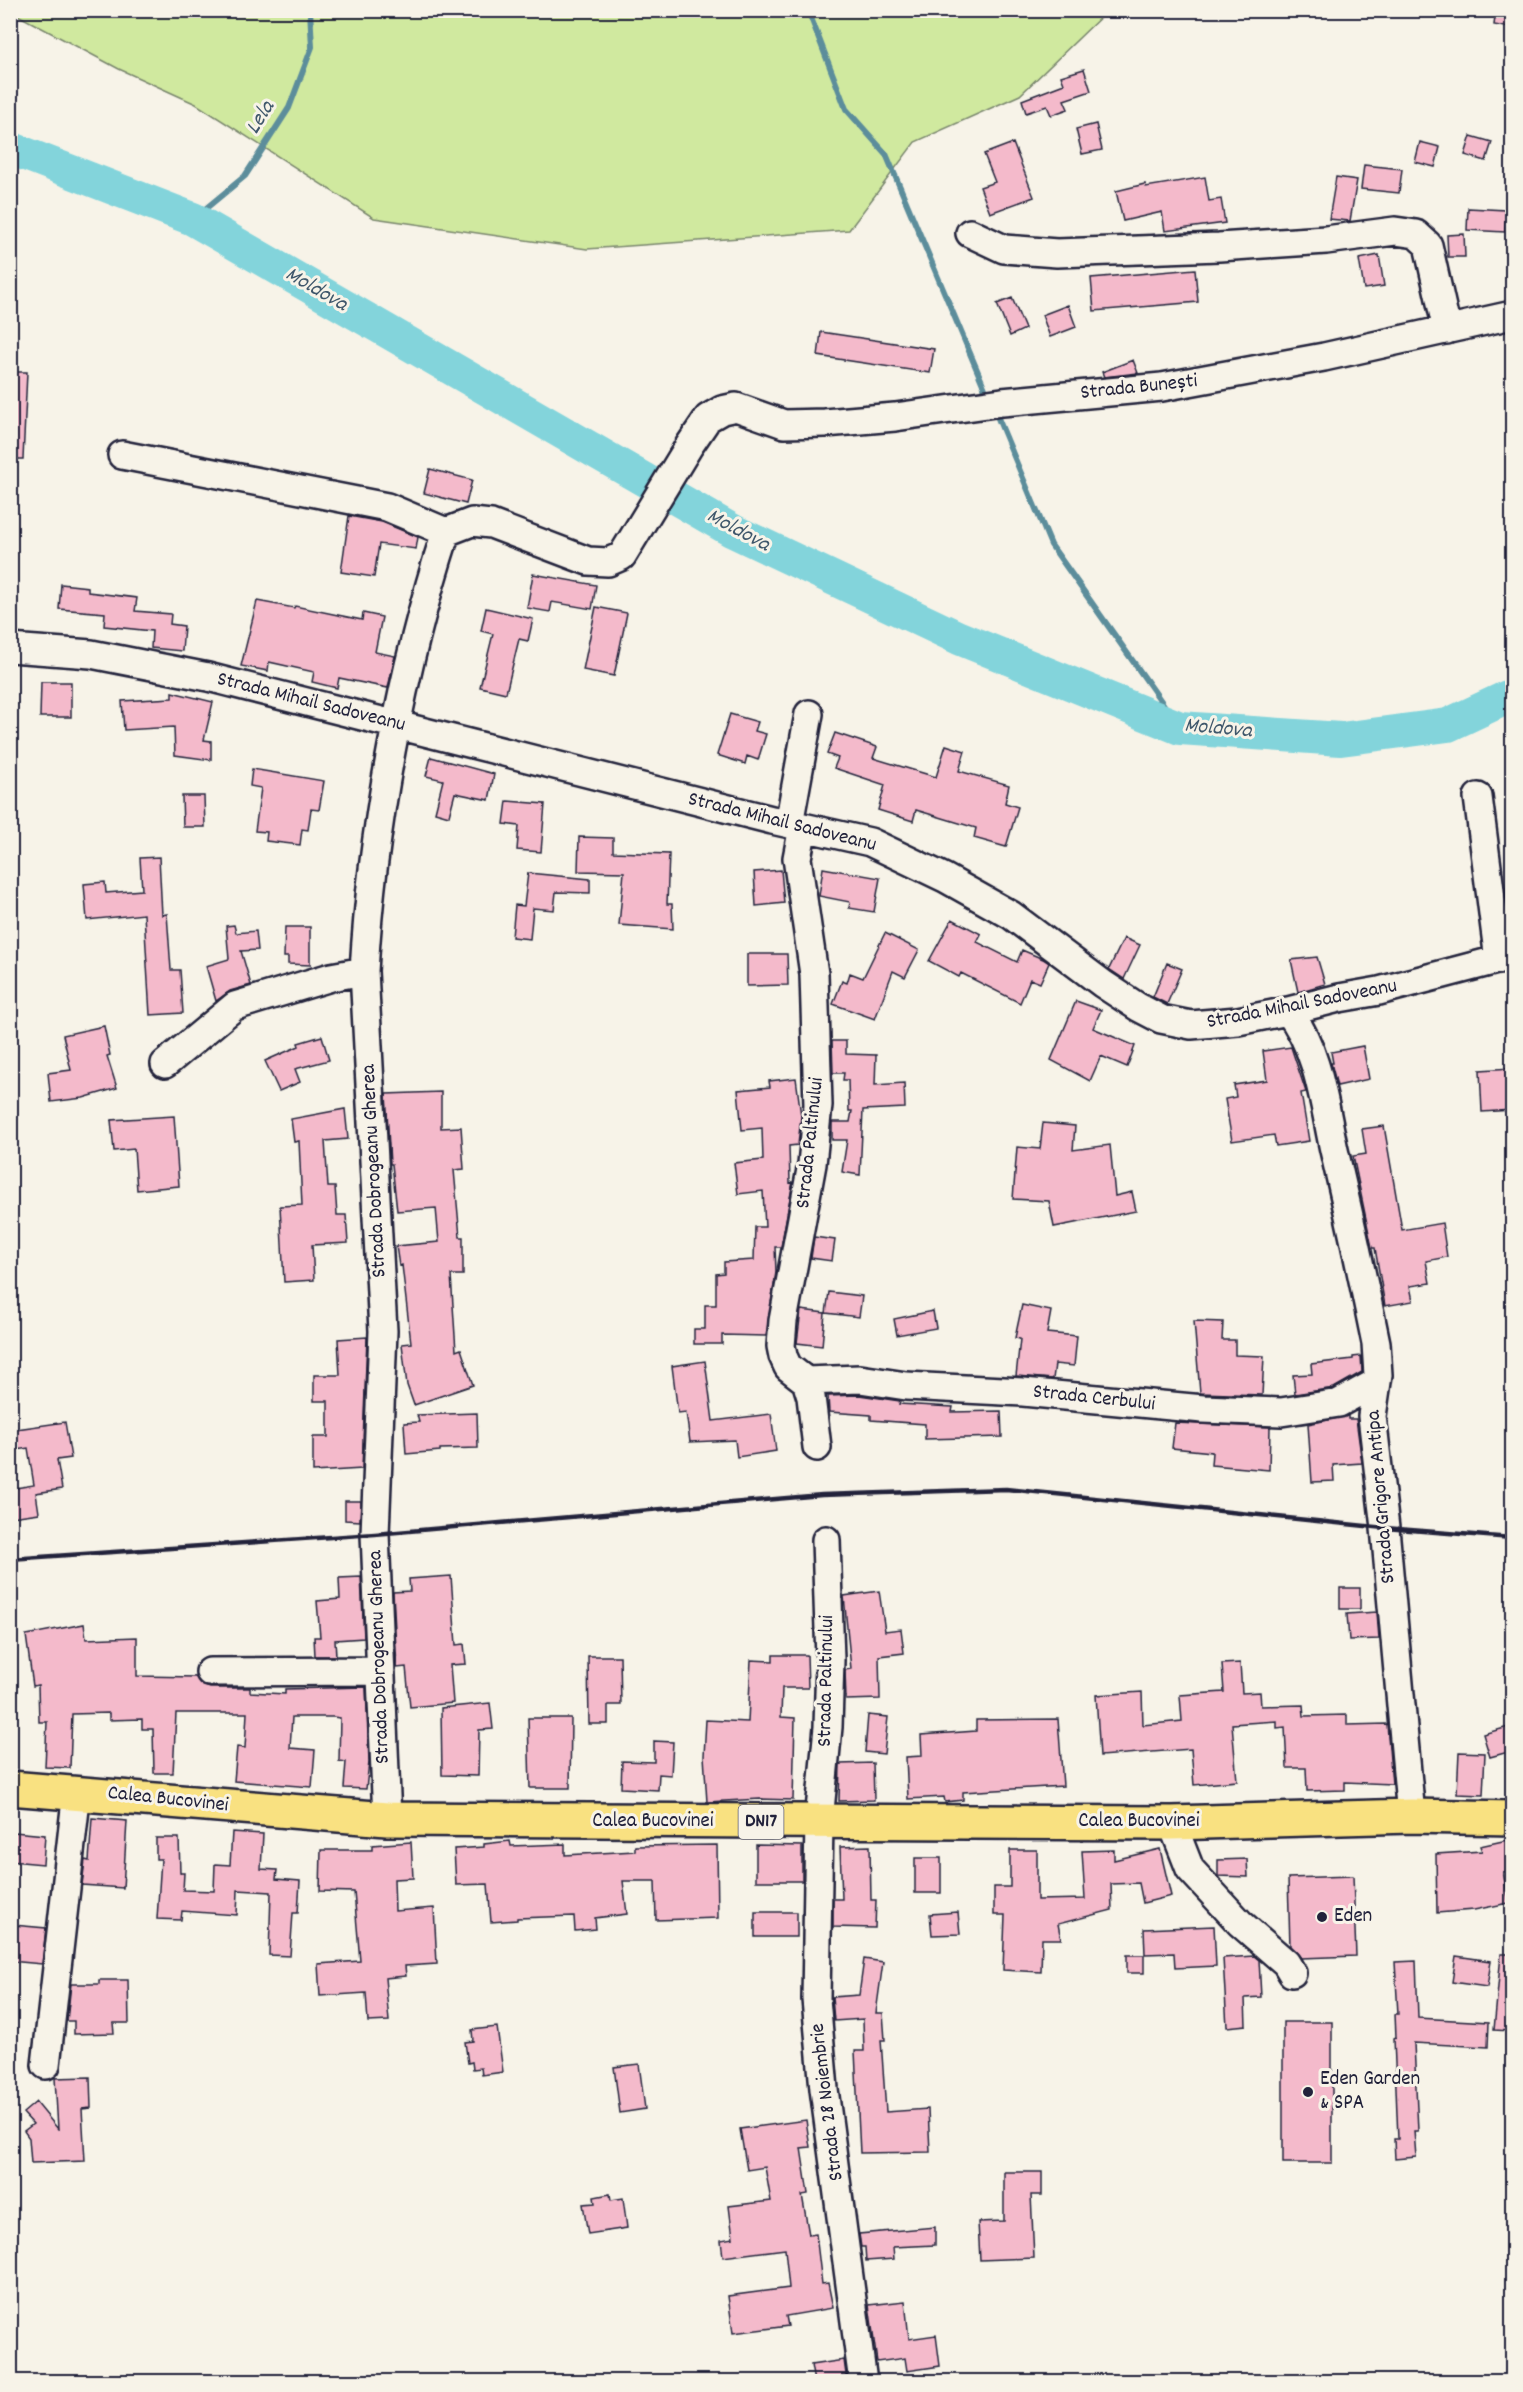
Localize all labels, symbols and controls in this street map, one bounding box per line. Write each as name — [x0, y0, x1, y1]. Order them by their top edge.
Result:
water label: Lela — [239, 94, 284, 141]
water label: Moldova — [279, 260, 354, 321]
street label: Strada Bunești — [1079, 367, 1199, 409]
water label: Moldova — [701, 501, 777, 561]
street label: Strada Mihail Sadoveanu — [214, 665, 408, 741]
water label: Moldova — [1183, 711, 1255, 748]
street label: Strada Mihail Sadoveanu — [685, 785, 879, 861]
street label: Strada Mihail Sadoveanu — [1204, 972, 1400, 1038]
street label: Strada Dobrogeanu Gherea — [354, 1062, 396, 1279]
street label: Strada Paltinului — [789, 1076, 833, 1210]
street label: Strada Cerbului — [1031, 1378, 1157, 1420]
street label: Strada Grigore Antipa — [1359, 1408, 1405, 1585]
street label: Strada Dobrogeanu Gherea — [361, 1549, 399, 1764]
street label: Strada Paltinului — [811, 1615, 843, 1747]
street label: Calea Bucovinei — [106, 1779, 230, 1821]
road number: DN17 — [738, 1805, 783, 1839]
street label: Calea Bucovinei — [592, 1807, 714, 1837]
street label: Calea Bucovinei — [1078, 1807, 1200, 1837]
place label: Eden — [1334, 1902, 1372, 1932]
marker: Eden — [1315, 1910, 1329, 1924]
street label: Strada 28 Noiembrie — [803, 2021, 853, 2183]
place label: Eden Garden & SPA — [1320, 2065, 1420, 2119]
marker: Eden Garden & SPA — [1301, 2085, 1315, 2099]

